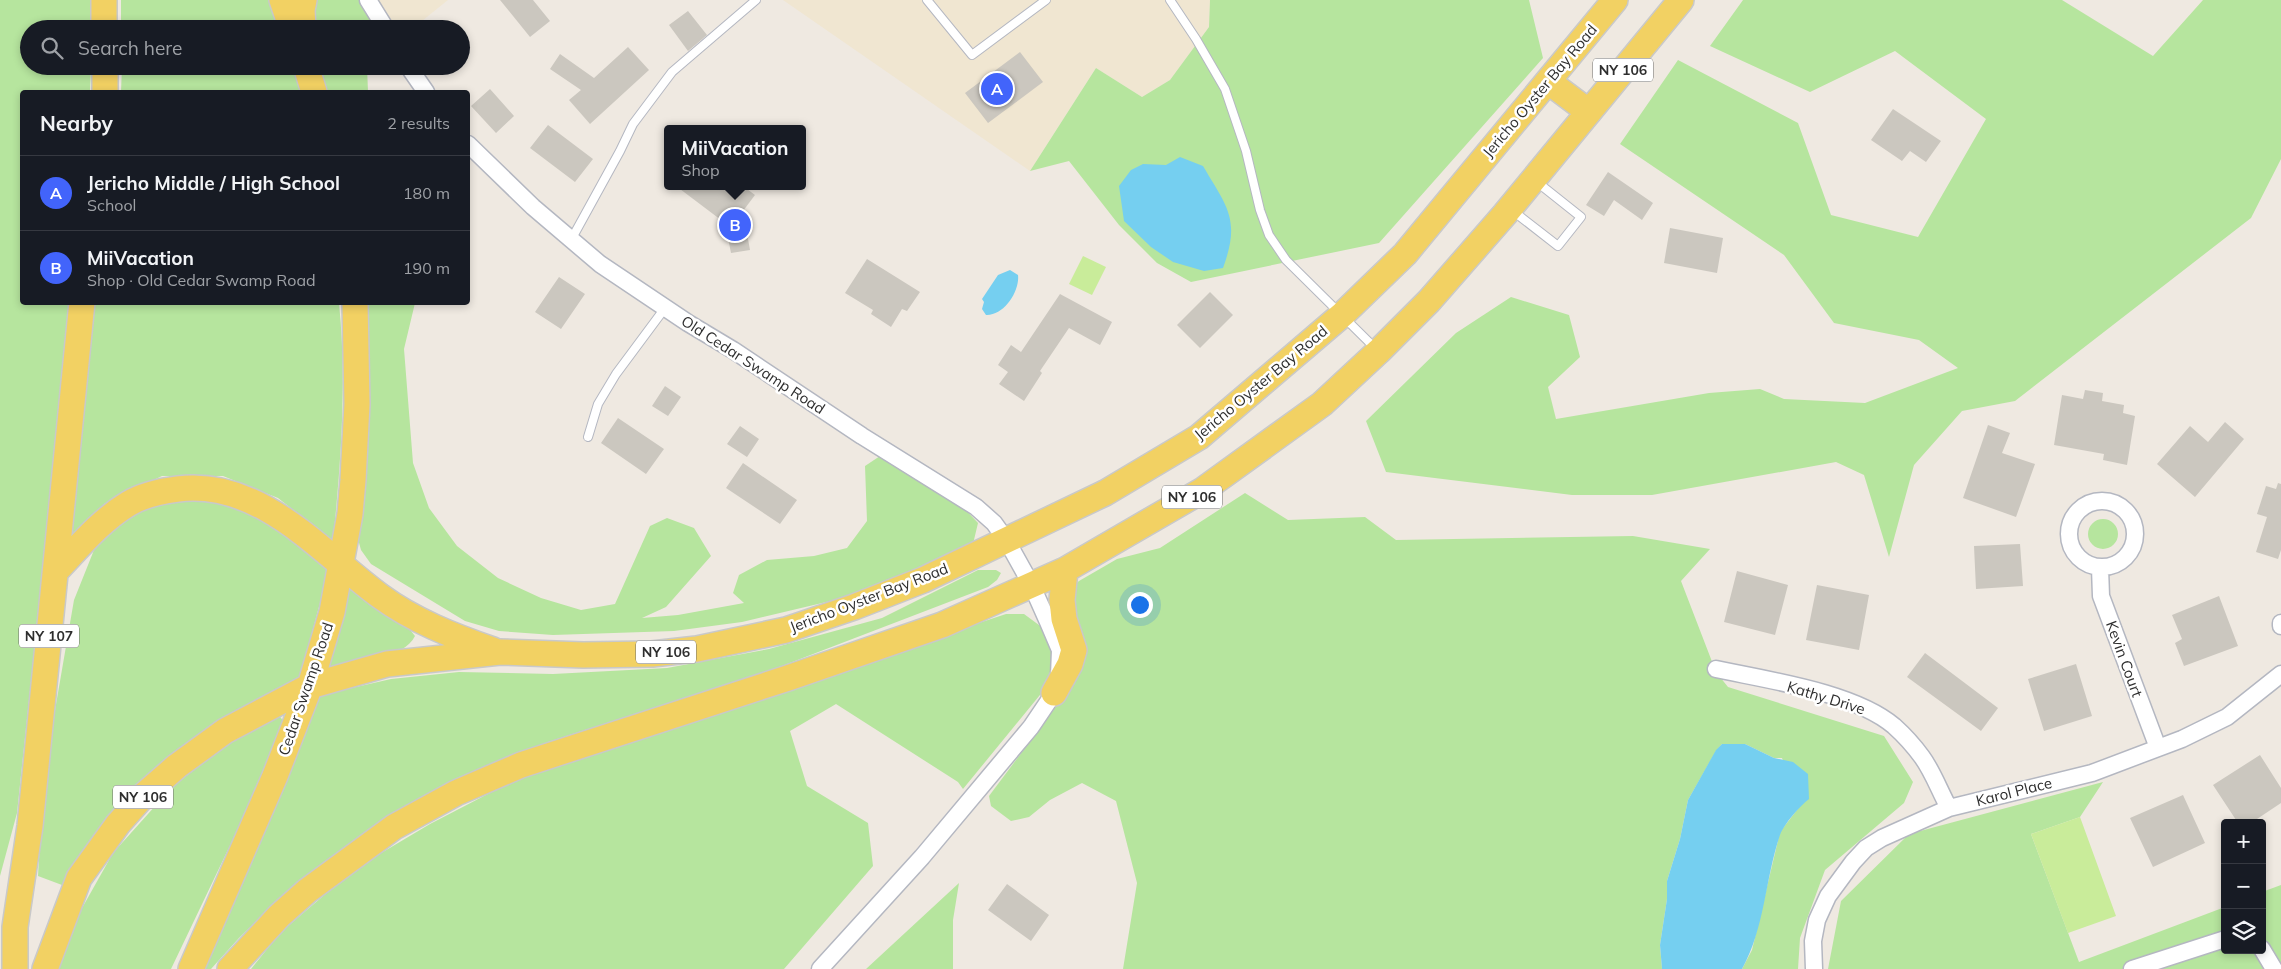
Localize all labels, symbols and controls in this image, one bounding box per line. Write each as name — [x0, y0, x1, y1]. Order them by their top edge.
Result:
search box — [20, 20, 470, 75]
street label: Jericho Oyster Bay Road — [1478, 20, 1601, 161]
icon: search — [38, 34, 66, 62]
text: Search here — [78, 36, 182, 60]
road number: NY 106 — [1593, 58, 1653, 82]
pin: A — [981, 70, 1013, 108]
text: Nearby — [40, 110, 113, 136]
text: 2 results — [387, 113, 450, 133]
popup — [664, 125, 806, 190]
text: MiiVacation — [682, 136, 788, 160]
text: Shop — [682, 160, 720, 180]
text: Jericho Middle / High School — [87, 171, 340, 195]
text: A — [50, 183, 62, 203]
text: 180 m — [403, 183, 450, 203]
text: School — [87, 195, 136, 215]
pin: B — [719, 206, 751, 244]
text: MiiVacation — [87, 246, 194, 270]
text: B — [50, 258, 62, 278]
text: 190 m — [403, 258, 450, 278]
text: Shop · Old Cedar Swamp Road — [87, 270, 316, 290]
street label: Old Cedar Swamp Road — [678, 311, 829, 418]
street label: Jericho Oyster Bay Road — [1190, 321, 1331, 444]
road number: NY 106 — [1162, 486, 1222, 508]
street label: Jericho Oyster Bay Road — [787, 559, 951, 637]
your location — [1127, 592, 1153, 618]
street label: Kevin Court — [2102, 618, 2147, 700]
street label: Cedar Swamp Road — [274, 620, 337, 758]
road number: NY 107 — [19, 624, 79, 648]
road number: NY 106 — [636, 640, 696, 664]
street label: Kathy Drive — [1785, 677, 1867, 718]
street label: Karol Place — [1974, 773, 2054, 810]
road number: NY 106 — [113, 786, 173, 809]
map controls — [2221, 819, 2266, 954]
button: + — [2221, 819, 2266, 864]
button: − — [2221, 864, 2266, 909]
button: layers — [2221, 909, 2266, 954]

